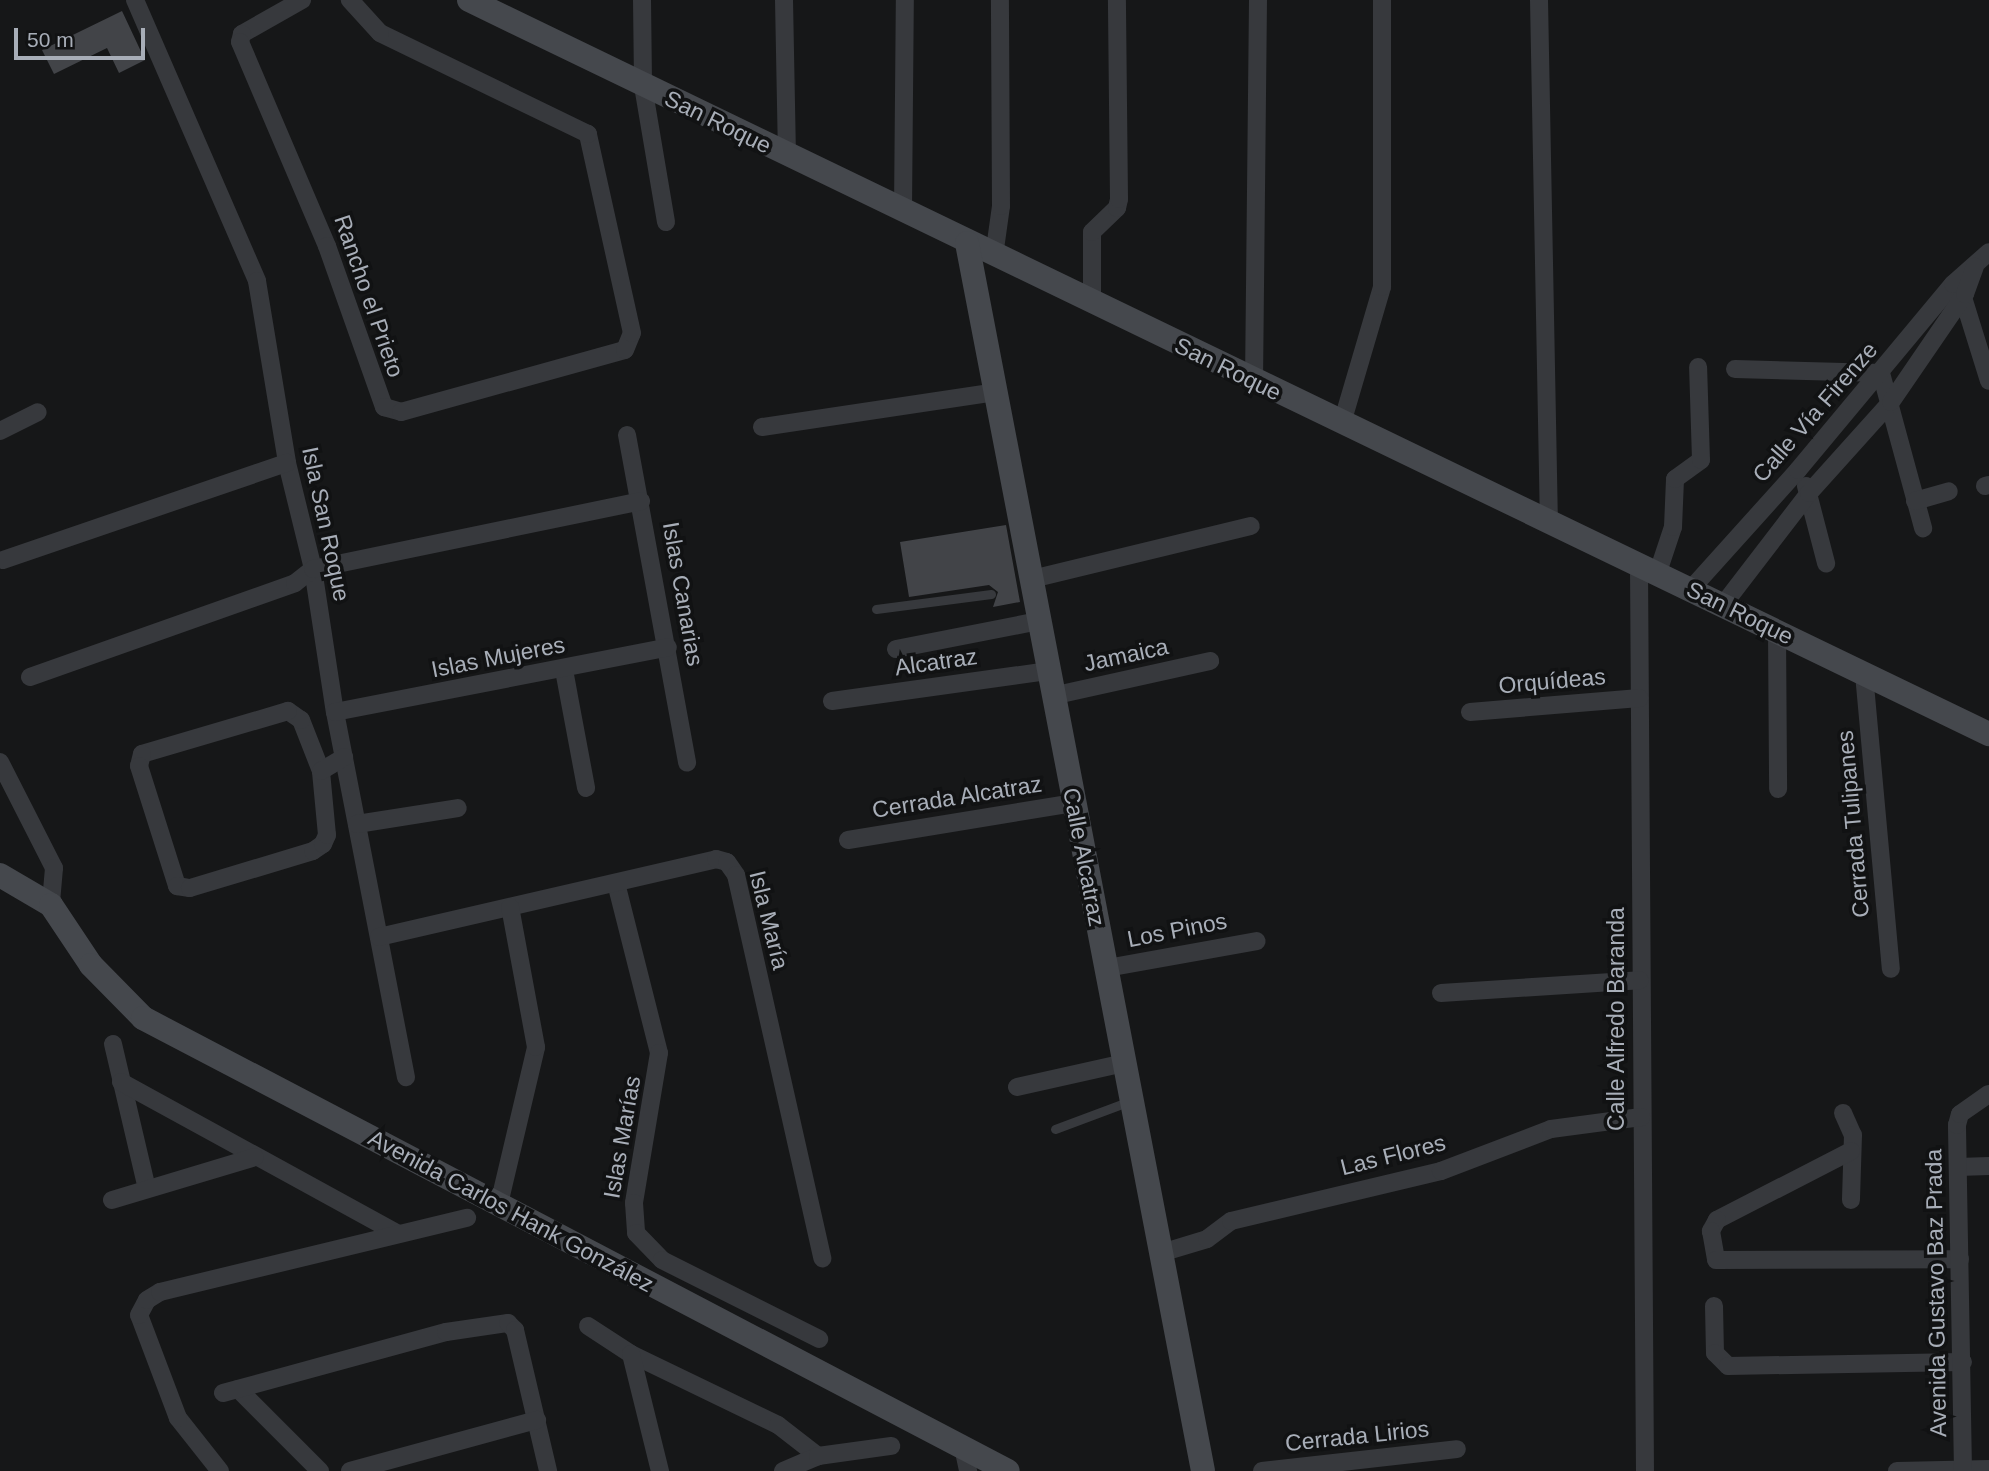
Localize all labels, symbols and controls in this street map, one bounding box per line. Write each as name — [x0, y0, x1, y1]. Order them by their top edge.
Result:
scale bar — [18, 14, 149, 58]
text: 50 m — [27, 28, 74, 51]
street label: San Roque — [660, 84, 776, 160]
street label: Rancho el Prieto — [328, 211, 410, 381]
street label: San Roque — [1170, 331, 1286, 407]
street label: Calle Vía Firenze — [1747, 336, 1883, 488]
street label: Isla San Roque — [296, 444, 356, 604]
street label: Islas Canarias — [657, 520, 709, 668]
street label: San Roque — [1682, 575, 1798, 651]
street label: Islas Mujeres — [429, 631, 567, 683]
street label: Jamaica — [1081, 633, 1171, 677]
street label: Alcatraz — [893, 643, 979, 681]
street label: Orquídeas — [1497, 663, 1607, 699]
street label: Cerrada Tulipanes — [1831, 729, 1875, 919]
street label: Cerrada Alcatraz — [870, 770, 1044, 824]
street label: Calle Alcatraz — [1057, 785, 1111, 929]
street label: Isla María — [743, 868, 795, 972]
street label: Calle Alfredo Baranda — [1602, 906, 1630, 1132]
street label: Los Pinos — [1125, 907, 1229, 953]
street label: Islas Marías — [598, 1074, 646, 1200]
street label: Avenida Carlos Hank González — [364, 1124, 658, 1298]
street label: Las Flores — [1338, 1129, 1448, 1181]
street label: Avenida Gustavo Baz Prada — [1920, 1149, 1952, 1437]
street label: Cerrada Lirios — [1284, 1415, 1430, 1457]

